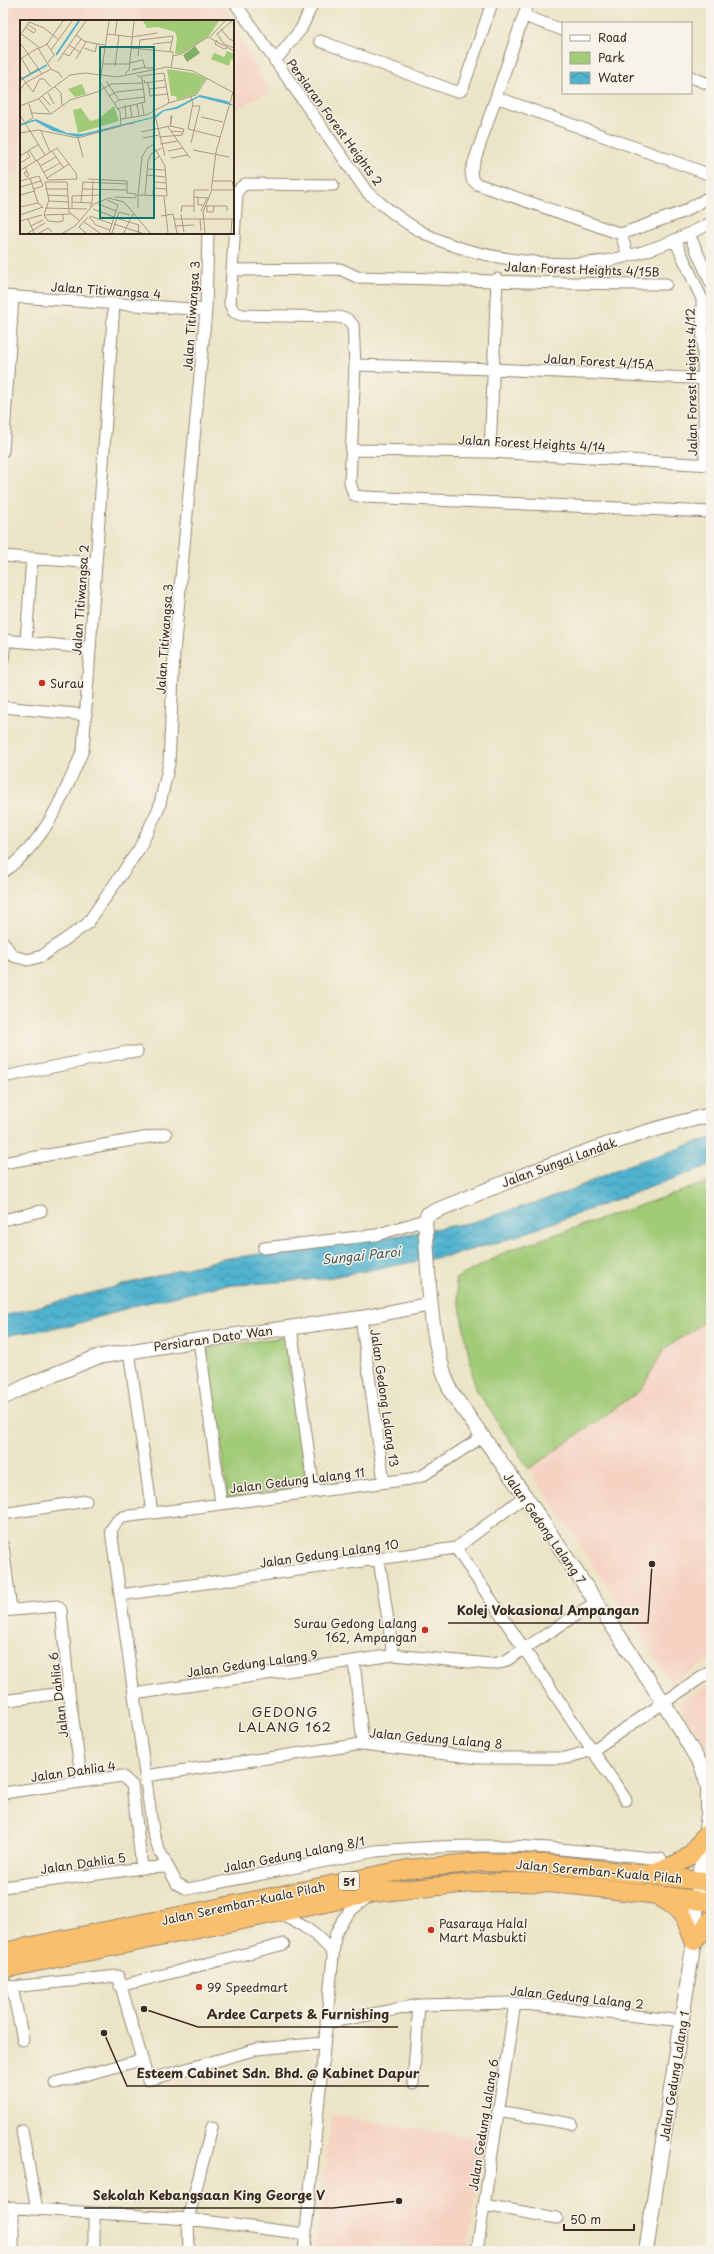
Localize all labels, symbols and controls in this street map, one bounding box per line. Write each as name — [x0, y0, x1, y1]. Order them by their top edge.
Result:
inset map — [20, 20, 234, 234]
legend — [562, 22, 692, 94]
text: Road — [598, 28, 627, 46]
text: Park — [598, 48, 625, 66]
street label: Persiaran Forest Heights 2 — [283, 55, 387, 189]
text: Water — [598, 68, 635, 86]
street label: Jalan Forest Heights 4/15B — [504, 257, 660, 281]
street label: Jalan Titiwangsa 3 — [178, 260, 204, 372]
street label: Jalan Titiwangsa 4 — [50, 277, 162, 303]
street label: Jalan Forest Heights 4/12 — [681, 308, 701, 456]
street label: Jalan Forest 4/15A — [543, 349, 655, 373]
street label: Jalan Forest Heights 4/14 — [458, 430, 606, 456]
street label: Jalan Titiwangsa 2 — [67, 544, 93, 656]
street label: Jalan Titiwangsa 3 — [151, 583, 177, 695]
place label: Surau — [50, 674, 84, 692]
marker: Surau — [37, 678, 47, 688]
street label: Jalan Sungai Landak — [499, 1133, 619, 1191]
water label: Sungai Paroi — [321, 1241, 403, 1269]
street label: Persiaran Dato' Wan — [152, 1321, 274, 1355]
street label: Jalan Gedong Lalang 13 — [366, 1328, 404, 1468]
street label: Jalan Gedung Lalang 11 — [228, 1463, 366, 1497]
street label: Jalan Gedong Lalang 7 — [500, 1468, 591, 1588]
street label: Jalan Gedung Lalang 10 — [258, 1534, 400, 1572]
callout: Kolej Vokasional Ampangan — [448, 1598, 648, 1623]
text: Kolej Vokasional Ampangan — [457, 1600, 639, 1619]
place label: Surau Gedong Lalang 162, Ampangan — [294, 1614, 417, 1646]
marker: Surau Gedong Lalang 162, Ampangan — [420, 1625, 430, 1635]
street label: Jalan Gedung Lalang 9 — [185, 1645, 319, 1681]
street label: Jalan Dahlia 6 — [44, 1651, 72, 1739]
district label: GEDONG LALANG 162 — [238, 1702, 332, 1736]
street label: Jalan Gedung Lalang 8 — [369, 1723, 503, 1753]
street label: Jalan Dahlia 4 — [29, 1756, 117, 1786]
street label: Jalan Gedung Lalang 8/1 — [222, 1831, 366, 1877]
street label: Jalan Dahlia 5 — [39, 1848, 127, 1878]
street label: Jalan Seremban-Kuala Pilah — [515, 1855, 683, 1887]
road number: 51 — [339, 1872, 359, 1890]
street label: Jalan Seremban-Kuala Pilah — [159, 1877, 327, 1929]
place label: Pasaraya Halal Mart Masbukti — [439, 1914, 527, 1946]
marker: Pasaraya Halal Mart Masbukti — [426, 1925, 436, 1935]
place label: 99 Speedmart — [207, 1978, 288, 1996]
street label: Jalan Gedung Lalang 2 — [509, 1981, 645, 2013]
marker: 99 Speedmart — [194, 1982, 204, 1992]
callout: Ardee Carpets & Furnishing — [198, 2002, 398, 2027]
text: Ardee Carpets & Furnishing — [207, 2004, 389, 2023]
street label: Jalan Gedung Lalang 1 — [655, 2010, 693, 2142]
street label: Jalan Gedung Lalang 6 — [464, 2057, 502, 2192]
callout: Esteem Cabinet Sdn. Bhd. @ Kabinet Dapur — [127, 2061, 429, 2086]
text: Esteem Cabinet Sdn. Bhd. @ Kabinet Dapur — [136, 2063, 420, 2082]
callout: Sekolah Kebangsaan King George V — [84, 2183, 333, 2208]
text: Sekolah Kebangsaan King George V — [93, 2185, 326, 2204]
scale bar — [564, 2206, 634, 2232]
text: 50 m — [570, 2210, 601, 2228]

